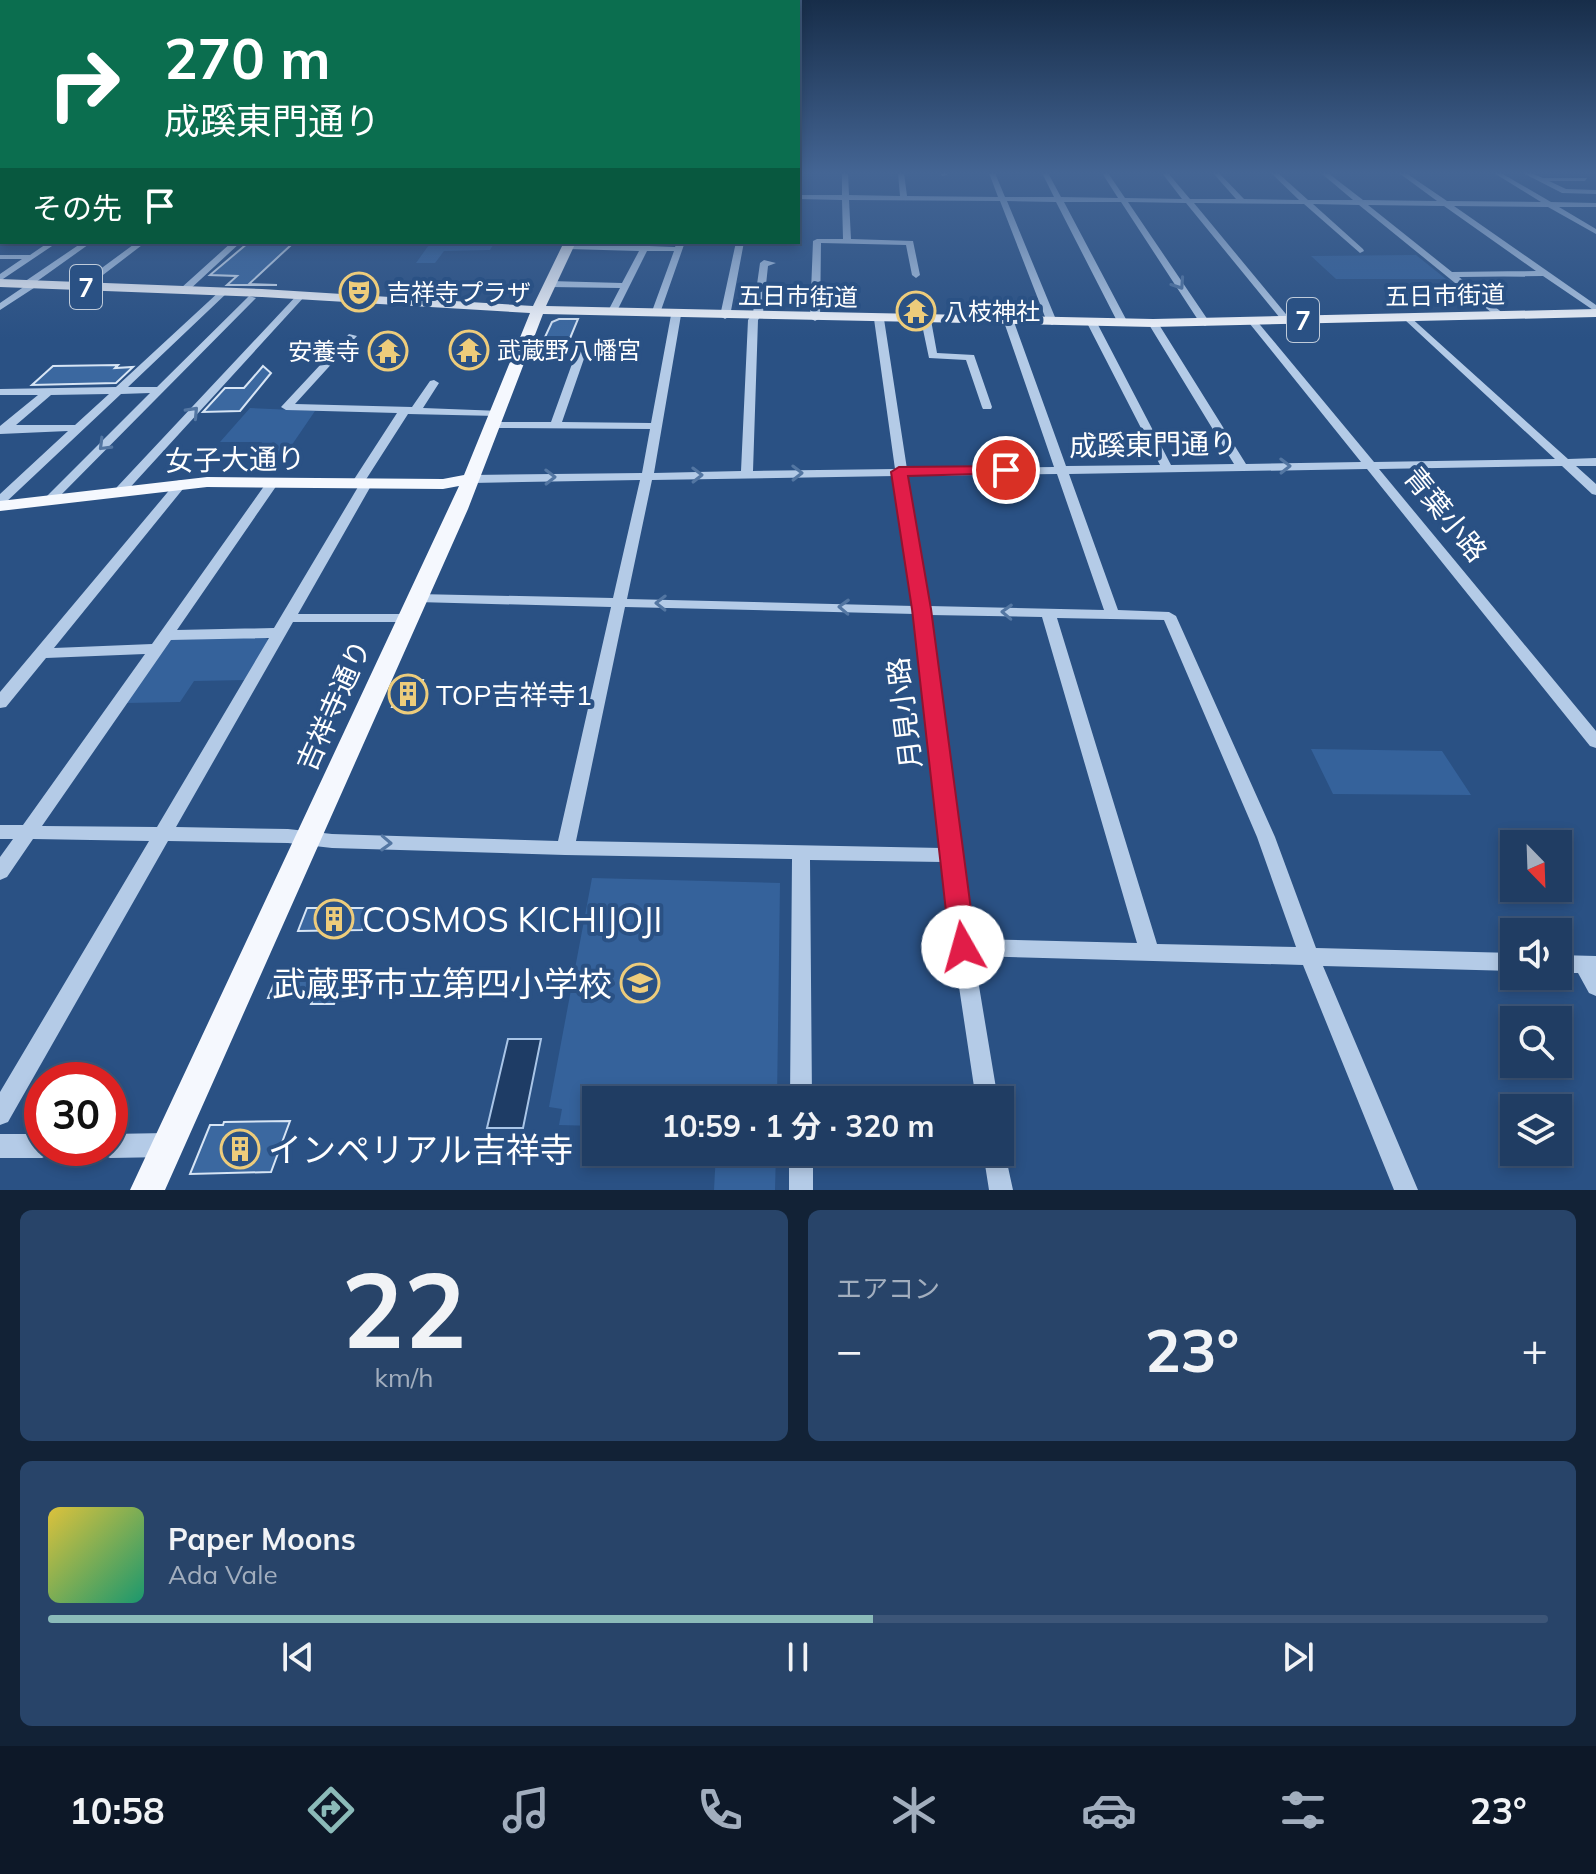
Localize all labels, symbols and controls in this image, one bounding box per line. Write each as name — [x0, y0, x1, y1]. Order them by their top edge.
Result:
text: 270 m — [164, 23, 331, 93]
icon: right — [32, 32, 136, 136]
text: 成蹊東門通り — [164, 98, 380, 143]
icon: arrive — [138, 184, 182, 228]
text: その先 — [32, 189, 122, 227]
road number: 7 — [70, 265, 102, 309]
theatre icon: 吉祥寺プラザ — [338, 271, 380, 313]
one-way arrow — [1169, 275, 1184, 290]
place label: 吉祥寺プラザ — [387, 277, 531, 307]
street label: 五日市街道 — [1385, 279, 1505, 311]
street label: 五日市街道 — [738, 280, 858, 312]
temple icon: 八枝神社 — [895, 290, 937, 332]
place label: 八枝神社 — [944, 296, 1040, 326]
road number: 7 — [1287, 298, 1319, 342]
temple icon: 武蔵野八幡宮 — [448, 329, 490, 371]
temple icon: 安養寺 — [367, 330, 409, 372]
place label: 武蔵野八幡宮 — [497, 335, 641, 365]
place label: 安養寺 — [288, 336, 360, 366]
one-way arrow — [183, 407, 197, 422]
street label: 成蹊東門通り — [1069, 425, 1237, 463]
one-way arrow — [99, 436, 113, 450]
pin — [972, 436, 1040, 504]
street label: 女子大通り — [165, 440, 305, 478]
icon: arrive — [984, 448, 1028, 492]
one-way arrow — [1279, 457, 1292, 475]
street label: 青葉小路 — [1397, 459, 1495, 569]
one-way arrow — [791, 464, 804, 482]
one-way arrow — [691, 466, 704, 483]
one-way arrow — [544, 469, 557, 486]
one-way arrow — [654, 594, 667, 611]
one-way arrow — [837, 598, 850, 616]
one-way arrow — [1000, 603, 1013, 620]
street label: 吉祥寺通り — [289, 634, 377, 776]
street label: 月見小路 — [880, 655, 928, 771]
building icon: TOP吉祥寺1 — [387, 673, 429, 715]
place label: TOP吉祥寺1 — [436, 677, 592, 712]
north arrow — [1500, 830, 1572, 902]
map controls — [1500, 830, 1572, 1166]
one-way arrow — [380, 834, 393, 852]
building icon: COSMOS KICHIJOJI — [313, 898, 355, 940]
place label: COSMOS KICHIJOJI — [362, 898, 662, 941]
position arrow — [921, 905, 1005, 989]
button: sound — [1500, 918, 1572, 990]
place label: 武蔵野市立第四小学校 — [272, 962, 612, 1005]
school or university icon: 武蔵野市立第四小学校 — [619, 962, 661, 1004]
button: search — [1500, 1006, 1572, 1078]
speed limit sign: 30 — [24, 1062, 128, 1166]
button: layers — [1500, 1094, 1572, 1166]
text: 10:59 · 1 分 · 320 m — [662, 1107, 934, 1145]
building icon: インペリアル吉祥寺 — [219, 1128, 261, 1170]
place label: インペリアル吉祥寺 — [268, 1128, 574, 1171]
text: 22 — [342, 1243, 466, 1374]
text: エアコン — [836, 1272, 940, 1305]
text: 23° — [1145, 1312, 1239, 1387]
text: − — [836, 1322, 862, 1377]
text: + — [1522, 1322, 1548, 1377]
text: km/h — [375, 1361, 433, 1394]
text: Paper Moons — [168, 1520, 356, 1558]
text: Ada Vale — [168, 1558, 278, 1591]
icon: previous — [276, 1635, 320, 1679]
icon: pause — [776, 1635, 820, 1679]
icon: next — [1276, 1635, 1320, 1679]
icon: directions — [303, 1782, 359, 1838]
icon: music — [498, 1782, 554, 1838]
icon: phone — [692, 1782, 748, 1838]
icon: climate — [886, 1782, 942, 1838]
icon: car — [1081, 1782, 1137, 1838]
icon: filters — [1275, 1782, 1331, 1838]
text: 10:58 — [69, 1788, 165, 1833]
text: 23° — [1470, 1788, 1527, 1833]

